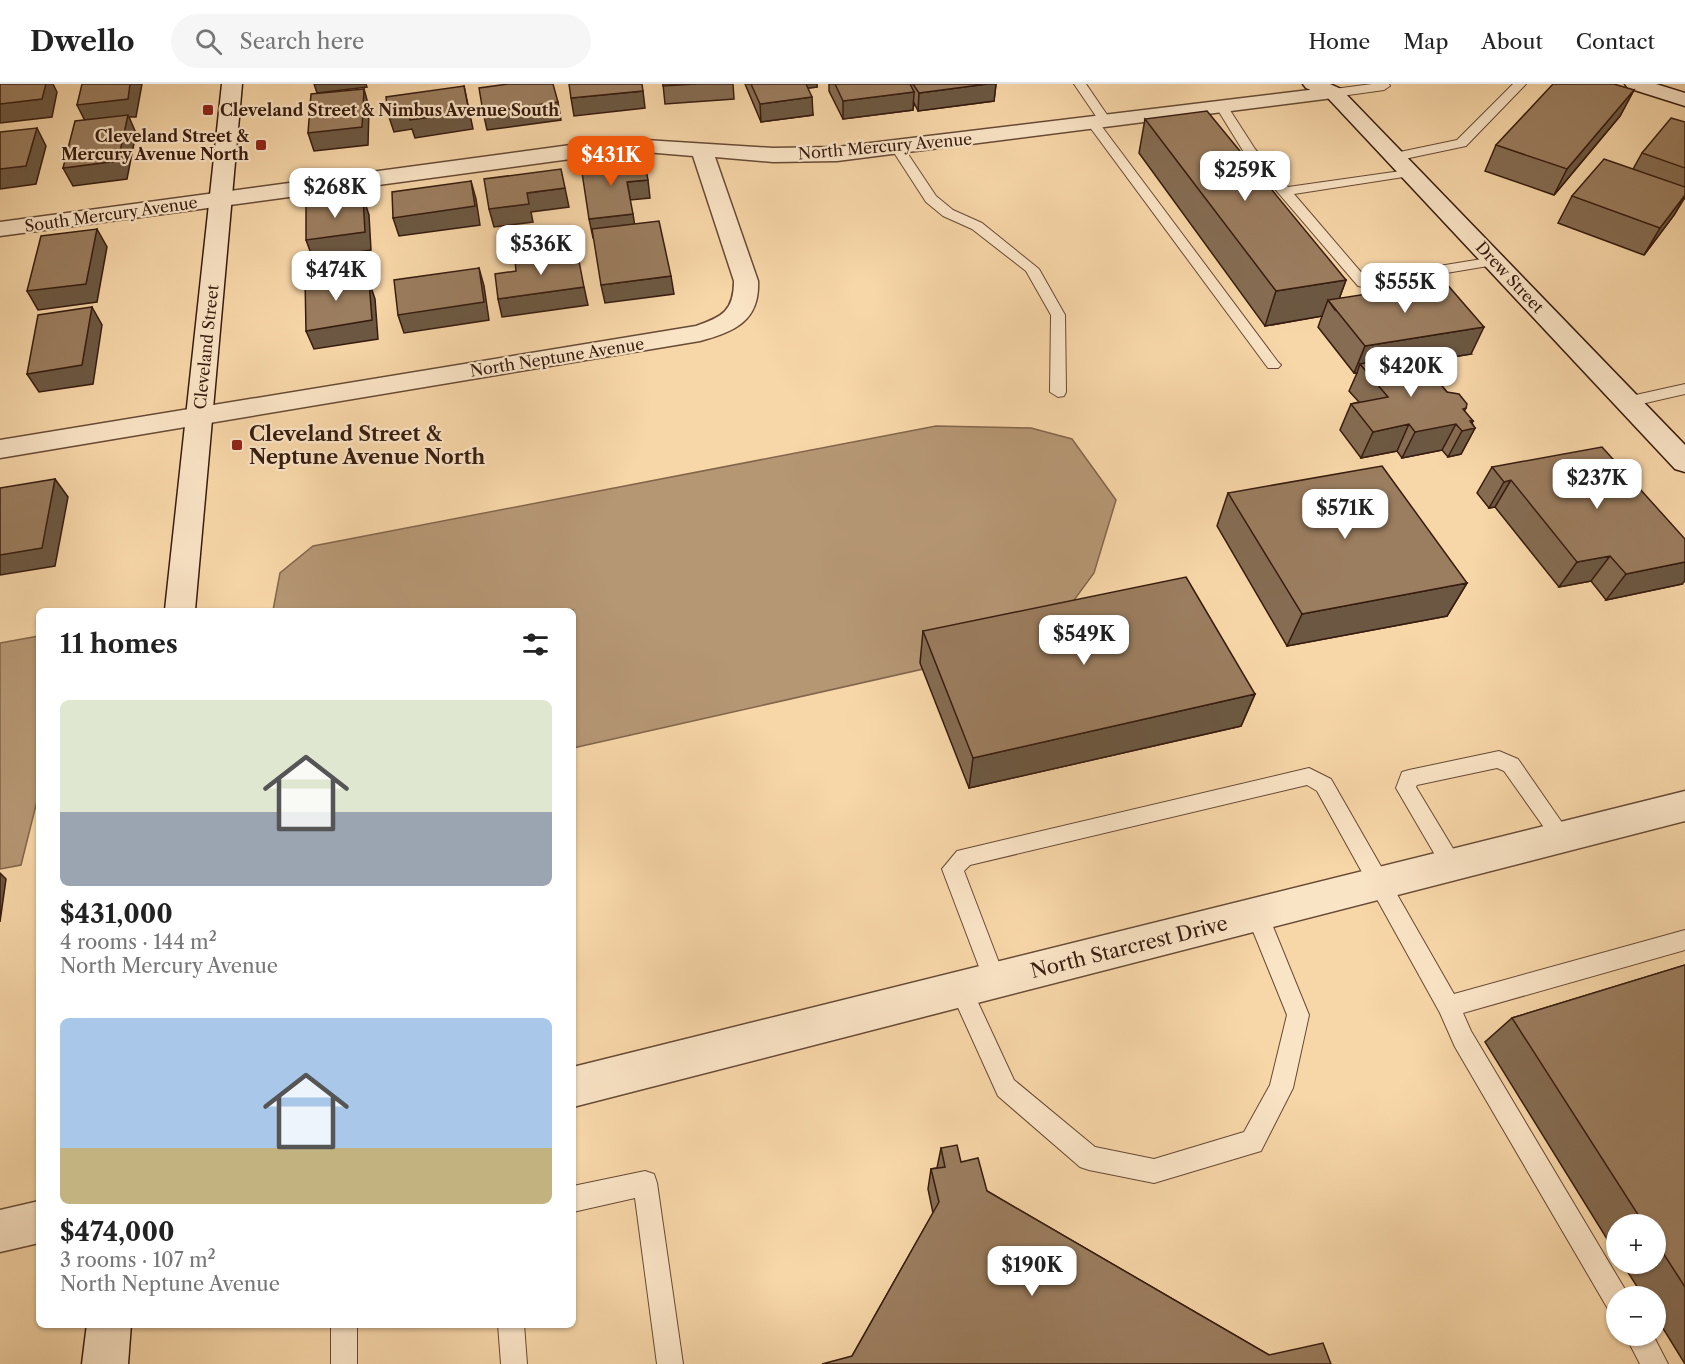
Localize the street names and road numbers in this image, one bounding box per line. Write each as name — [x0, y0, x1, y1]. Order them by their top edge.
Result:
street label: North Mercury Avenue — [797, 128, 973, 164]
street label: South Mercury Avenue — [23, 192, 199, 236]
street label: Drew Street — [1472, 237, 1548, 317]
street label: Cleveland Street — [189, 283, 223, 410]
street label: North Neptune Avenue — [469, 333, 645, 381]
street label: North Starcrest Drive — [1028, 911, 1230, 983]

